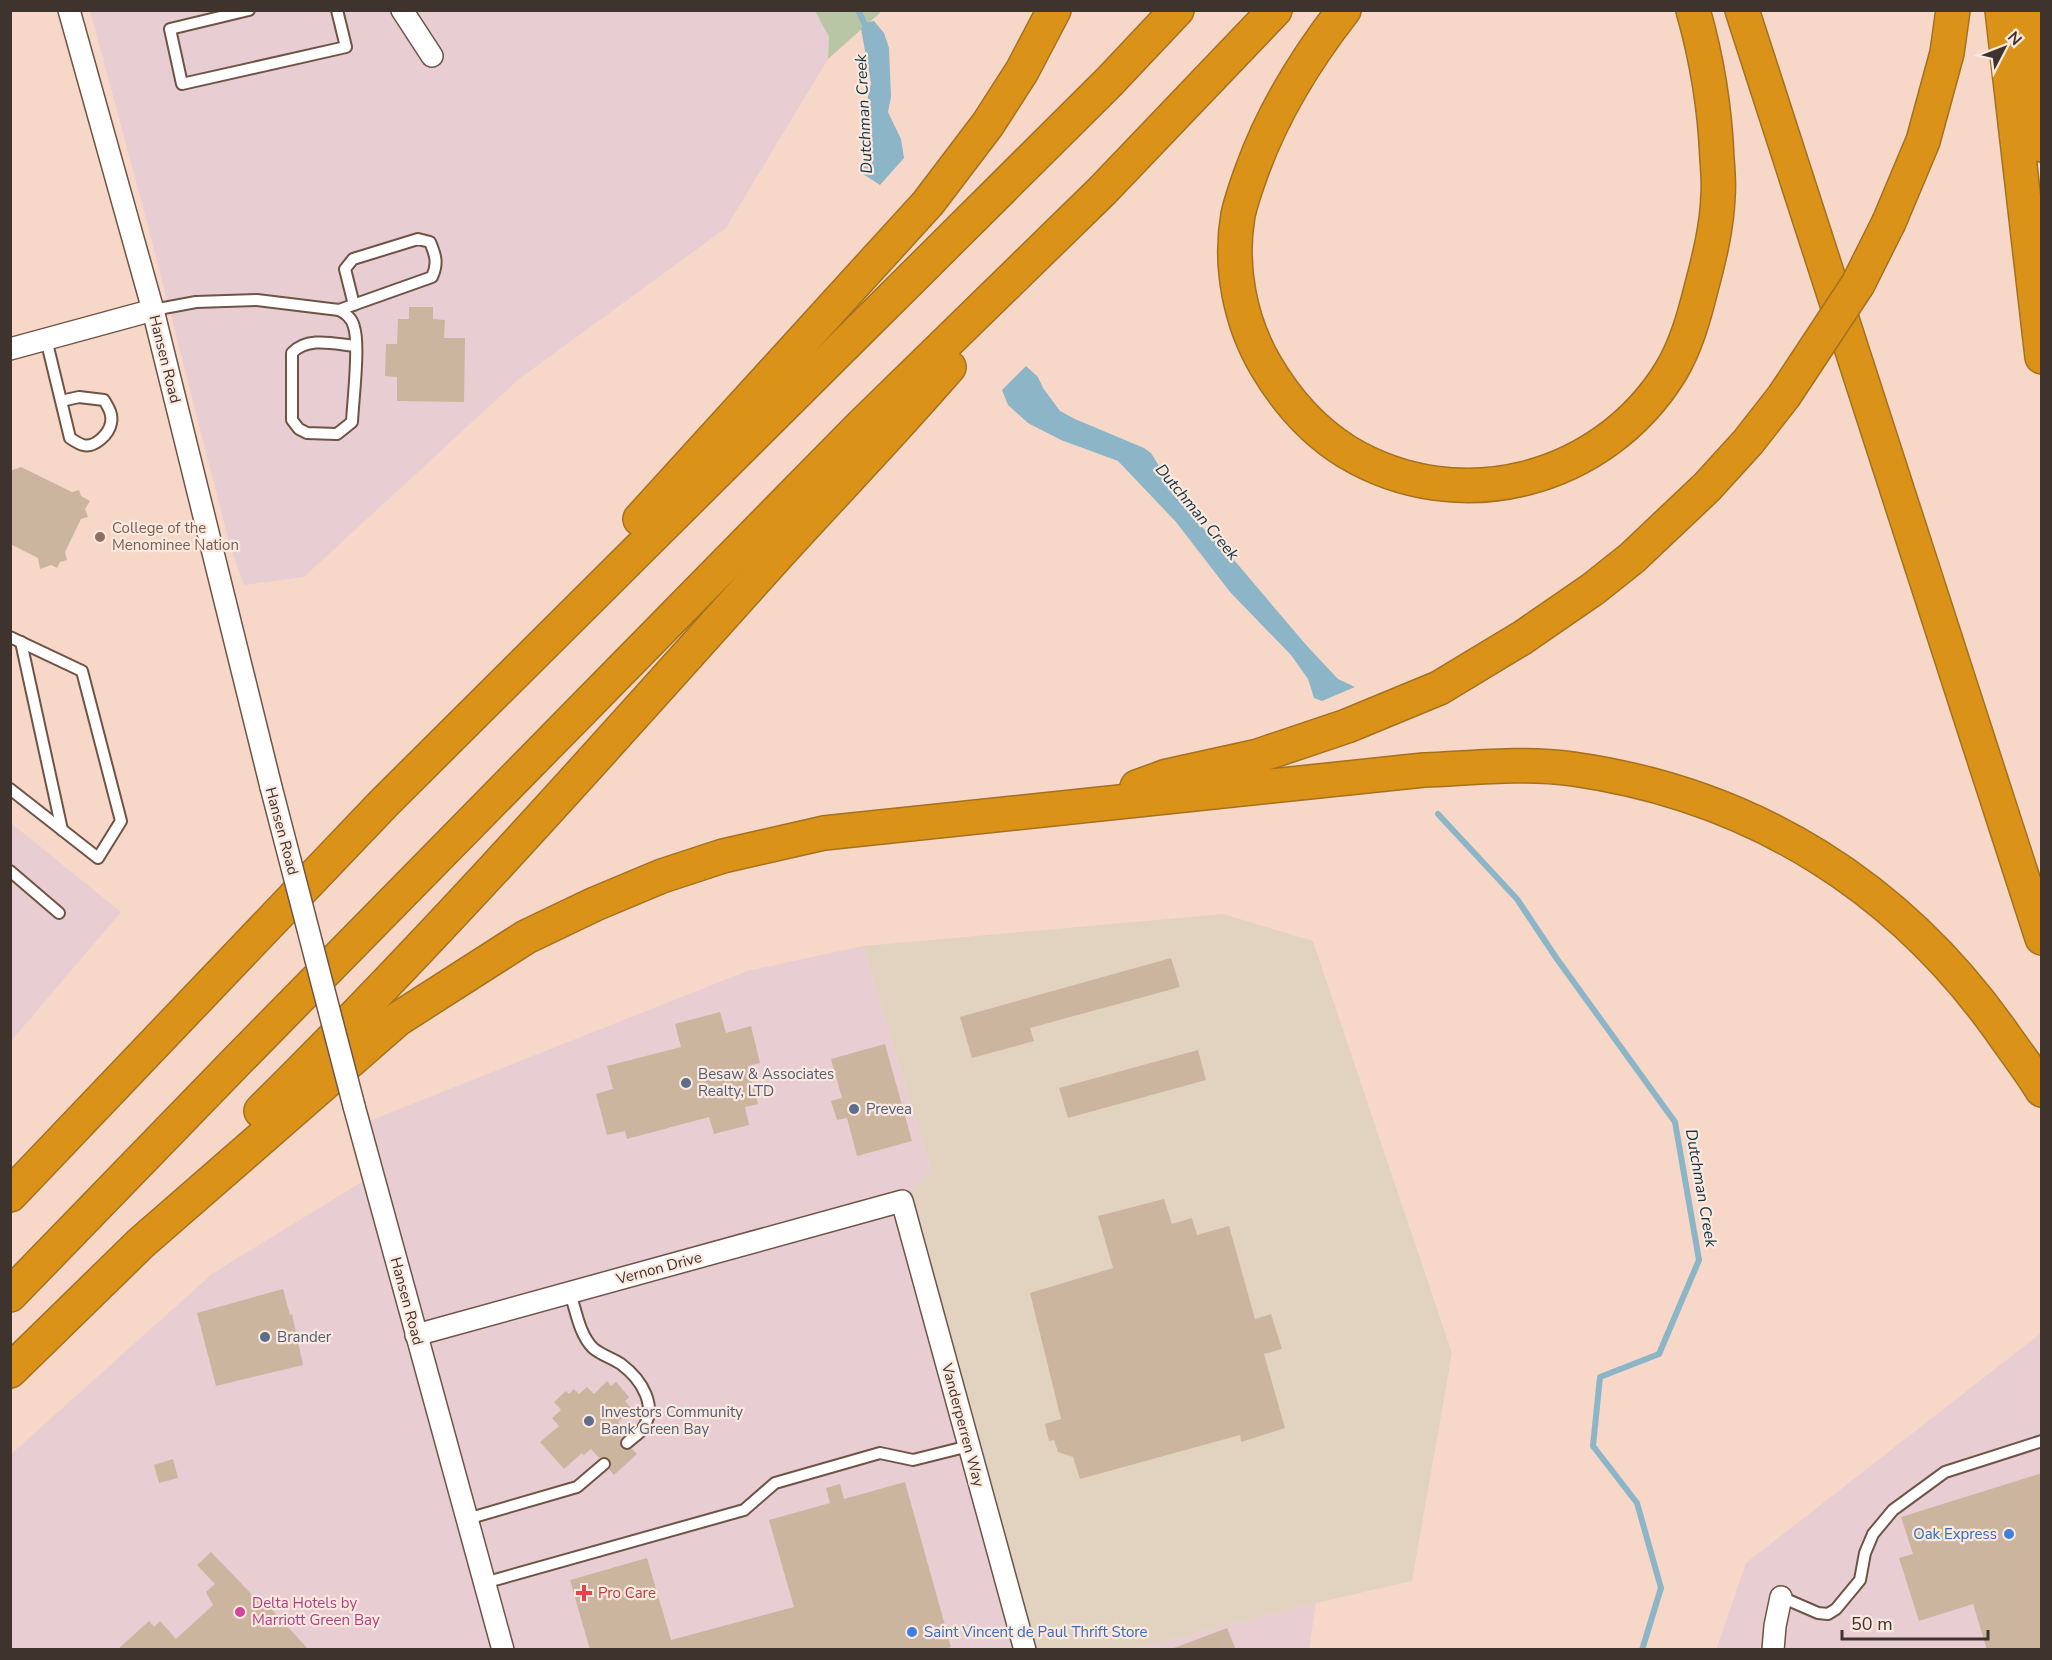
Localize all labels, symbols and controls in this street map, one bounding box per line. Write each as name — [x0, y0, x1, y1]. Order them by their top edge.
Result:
north arrow — [1974, 18, 2034, 78]
text: N — [2002, 27, 2027, 50]
water label: Dutchman Creek — [850, 53, 878, 174]
street label: Hansen Road — [144, 313, 186, 405]
water label: Dutchman Creek — [1150, 459, 1245, 566]
place label: College of the Menominee Nation — [112, 518, 239, 555]
marker: College of the Menominee Nation — [93, 530, 107, 544]
street label: Hansen Road — [261, 785, 303, 877]
place label: Besaw & Associates Realty, LTD — [698, 1064, 834, 1101]
marker: Besaw & Associates Realty, LTD — [679, 1076, 693, 1090]
place label: Prevea — [866, 1099, 912, 1119]
marker: Prevea — [847, 1102, 861, 1116]
water label: Dutchman Creek — [1680, 1127, 1722, 1250]
street label: Vernon Drive — [613, 1247, 704, 1289]
street label: Hansen Road — [386, 1255, 428, 1347]
place label: Brander — [277, 1327, 332, 1347]
marker: Brander — [258, 1330, 272, 1344]
street label: Vanderperren Way — [937, 1360, 989, 1489]
place label: Investors Community Bank Green Bay — [601, 1402, 743, 1439]
marker: Investors Community Bank Green Bay — [582, 1414, 596, 1428]
place label: Oak Express — [1913, 1524, 1997, 1544]
marker: Oak Express — [2002, 1527, 2016, 1541]
place label: Pro Care — [598, 1583, 656, 1603]
marker: Pro Care — [575, 1584, 593, 1602]
place label: Delta Hotels by Marriott Green Bay — [252, 1593, 380, 1630]
scale bar — [1842, 1603, 1988, 1641]
marker: Delta Hotels by Marriott Green Bay — [233, 1605, 247, 1619]
text: 50 m — [1851, 1612, 1893, 1636]
place label: Saint Vincent de Paul Thrift Store — [924, 1622, 1148, 1642]
marker: Saint Vincent de Paul Thrift Store — [905, 1625, 919, 1639]

